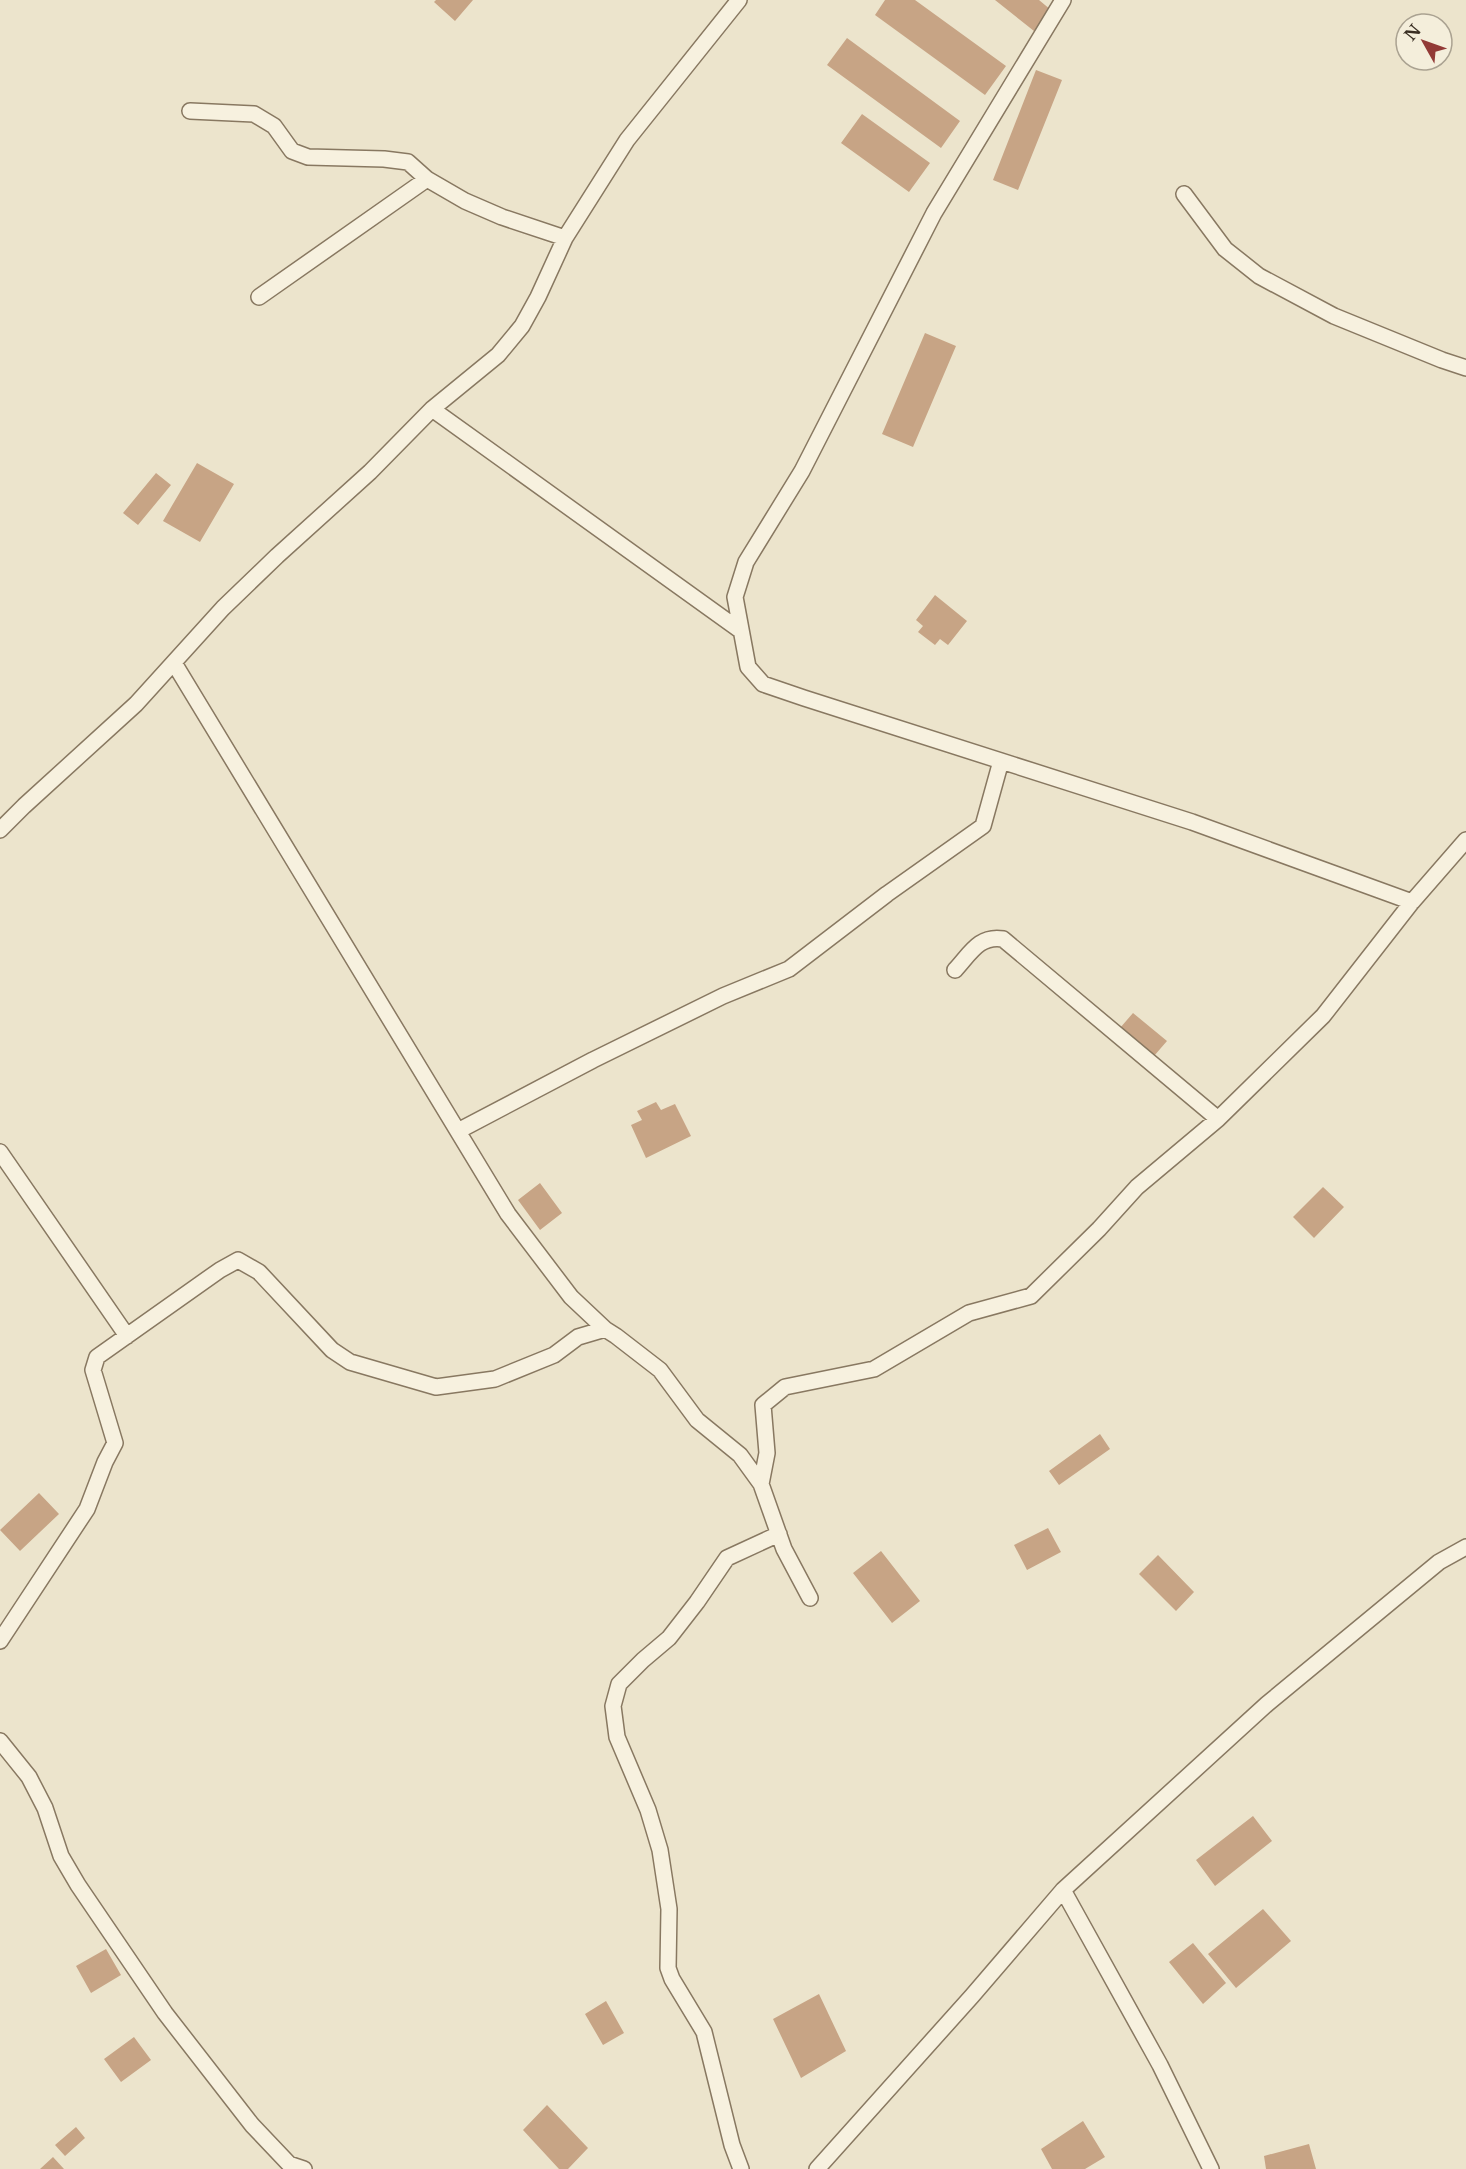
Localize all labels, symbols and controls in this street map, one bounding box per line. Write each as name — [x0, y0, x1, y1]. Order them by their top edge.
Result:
north arrow — [1394, 12, 1454, 72]
text: N — [1400, 20, 1425, 45]

